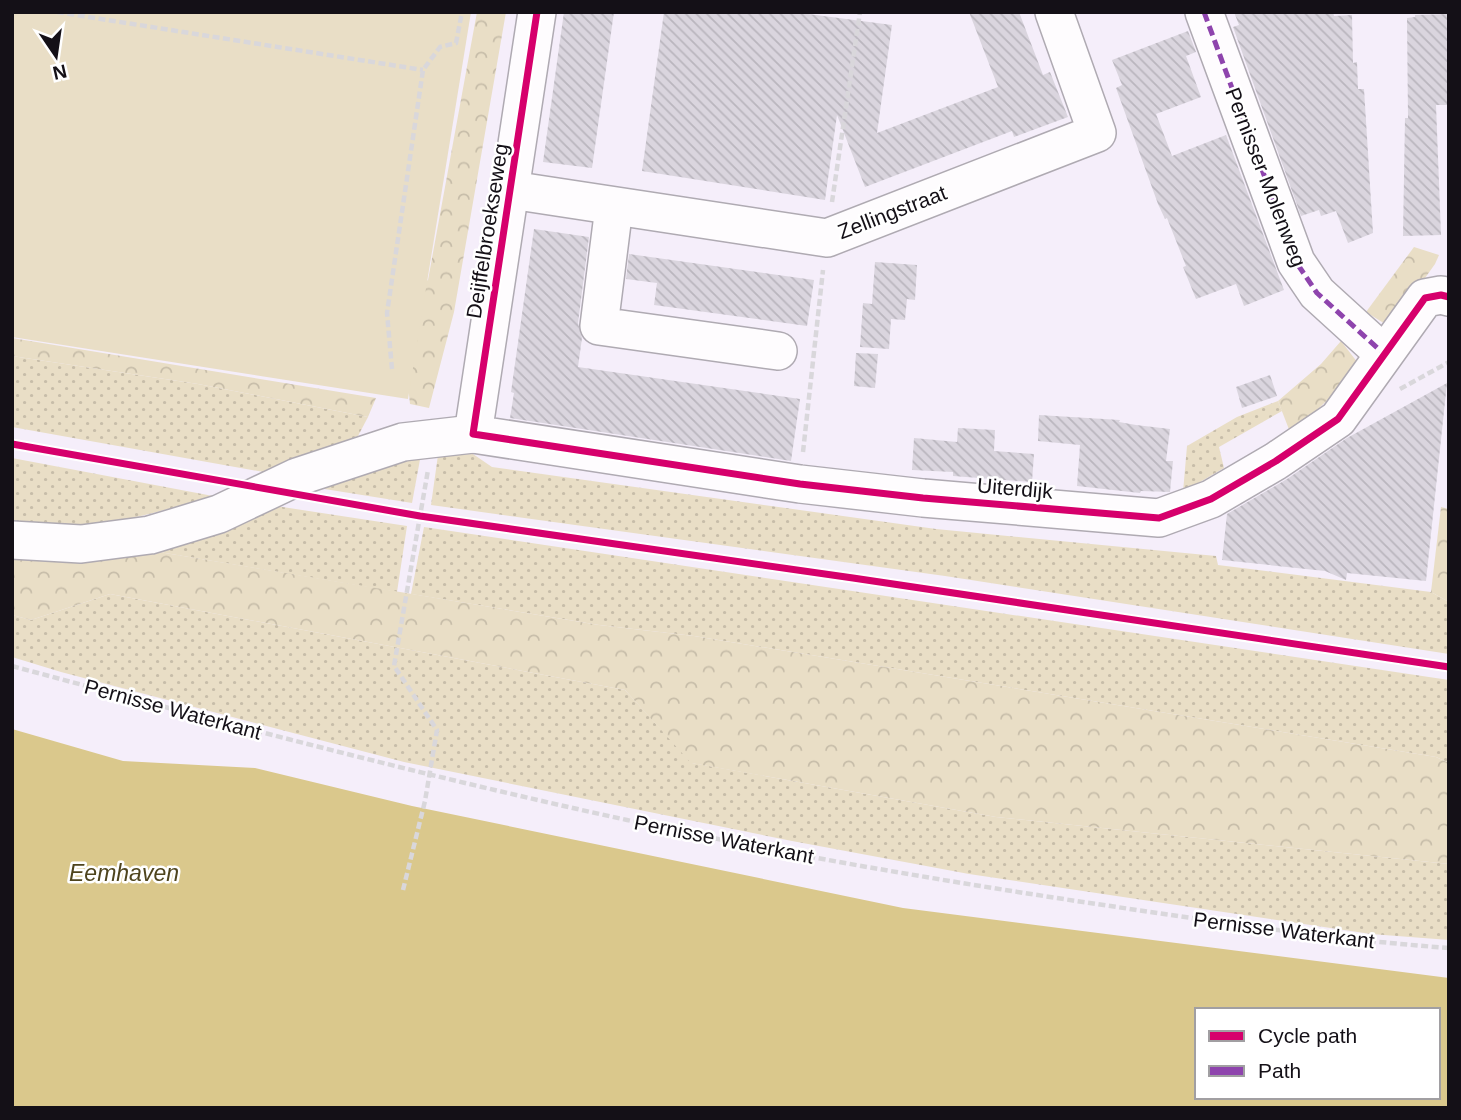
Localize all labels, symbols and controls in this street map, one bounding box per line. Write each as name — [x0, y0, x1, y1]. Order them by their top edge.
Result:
north arrow — [21, 21, 91, 91]
text: N — [51, 60, 69, 84]
street label: Pernisser Molenweg — [1221, 84, 1311, 270]
street label: Deijffelbroekseweg — [462, 142, 512, 320]
street label: Zellingstraat — [834, 181, 950, 243]
street label: Uiterdijk — [976, 473, 1054, 503]
street label: Pernisse Waterkant — [82, 674, 264, 744]
street label: Pernisse Waterkant — [632, 810, 816, 868]
water label: Eemhaven — [69, 860, 179, 886]
street label: Pernisse Waterkant — [1192, 907, 1376, 953]
legend — [1195, 1008, 1440, 1099]
text: Cycle path — [1258, 1024, 1357, 1047]
text: Path — [1258, 1059, 1301, 1082]

